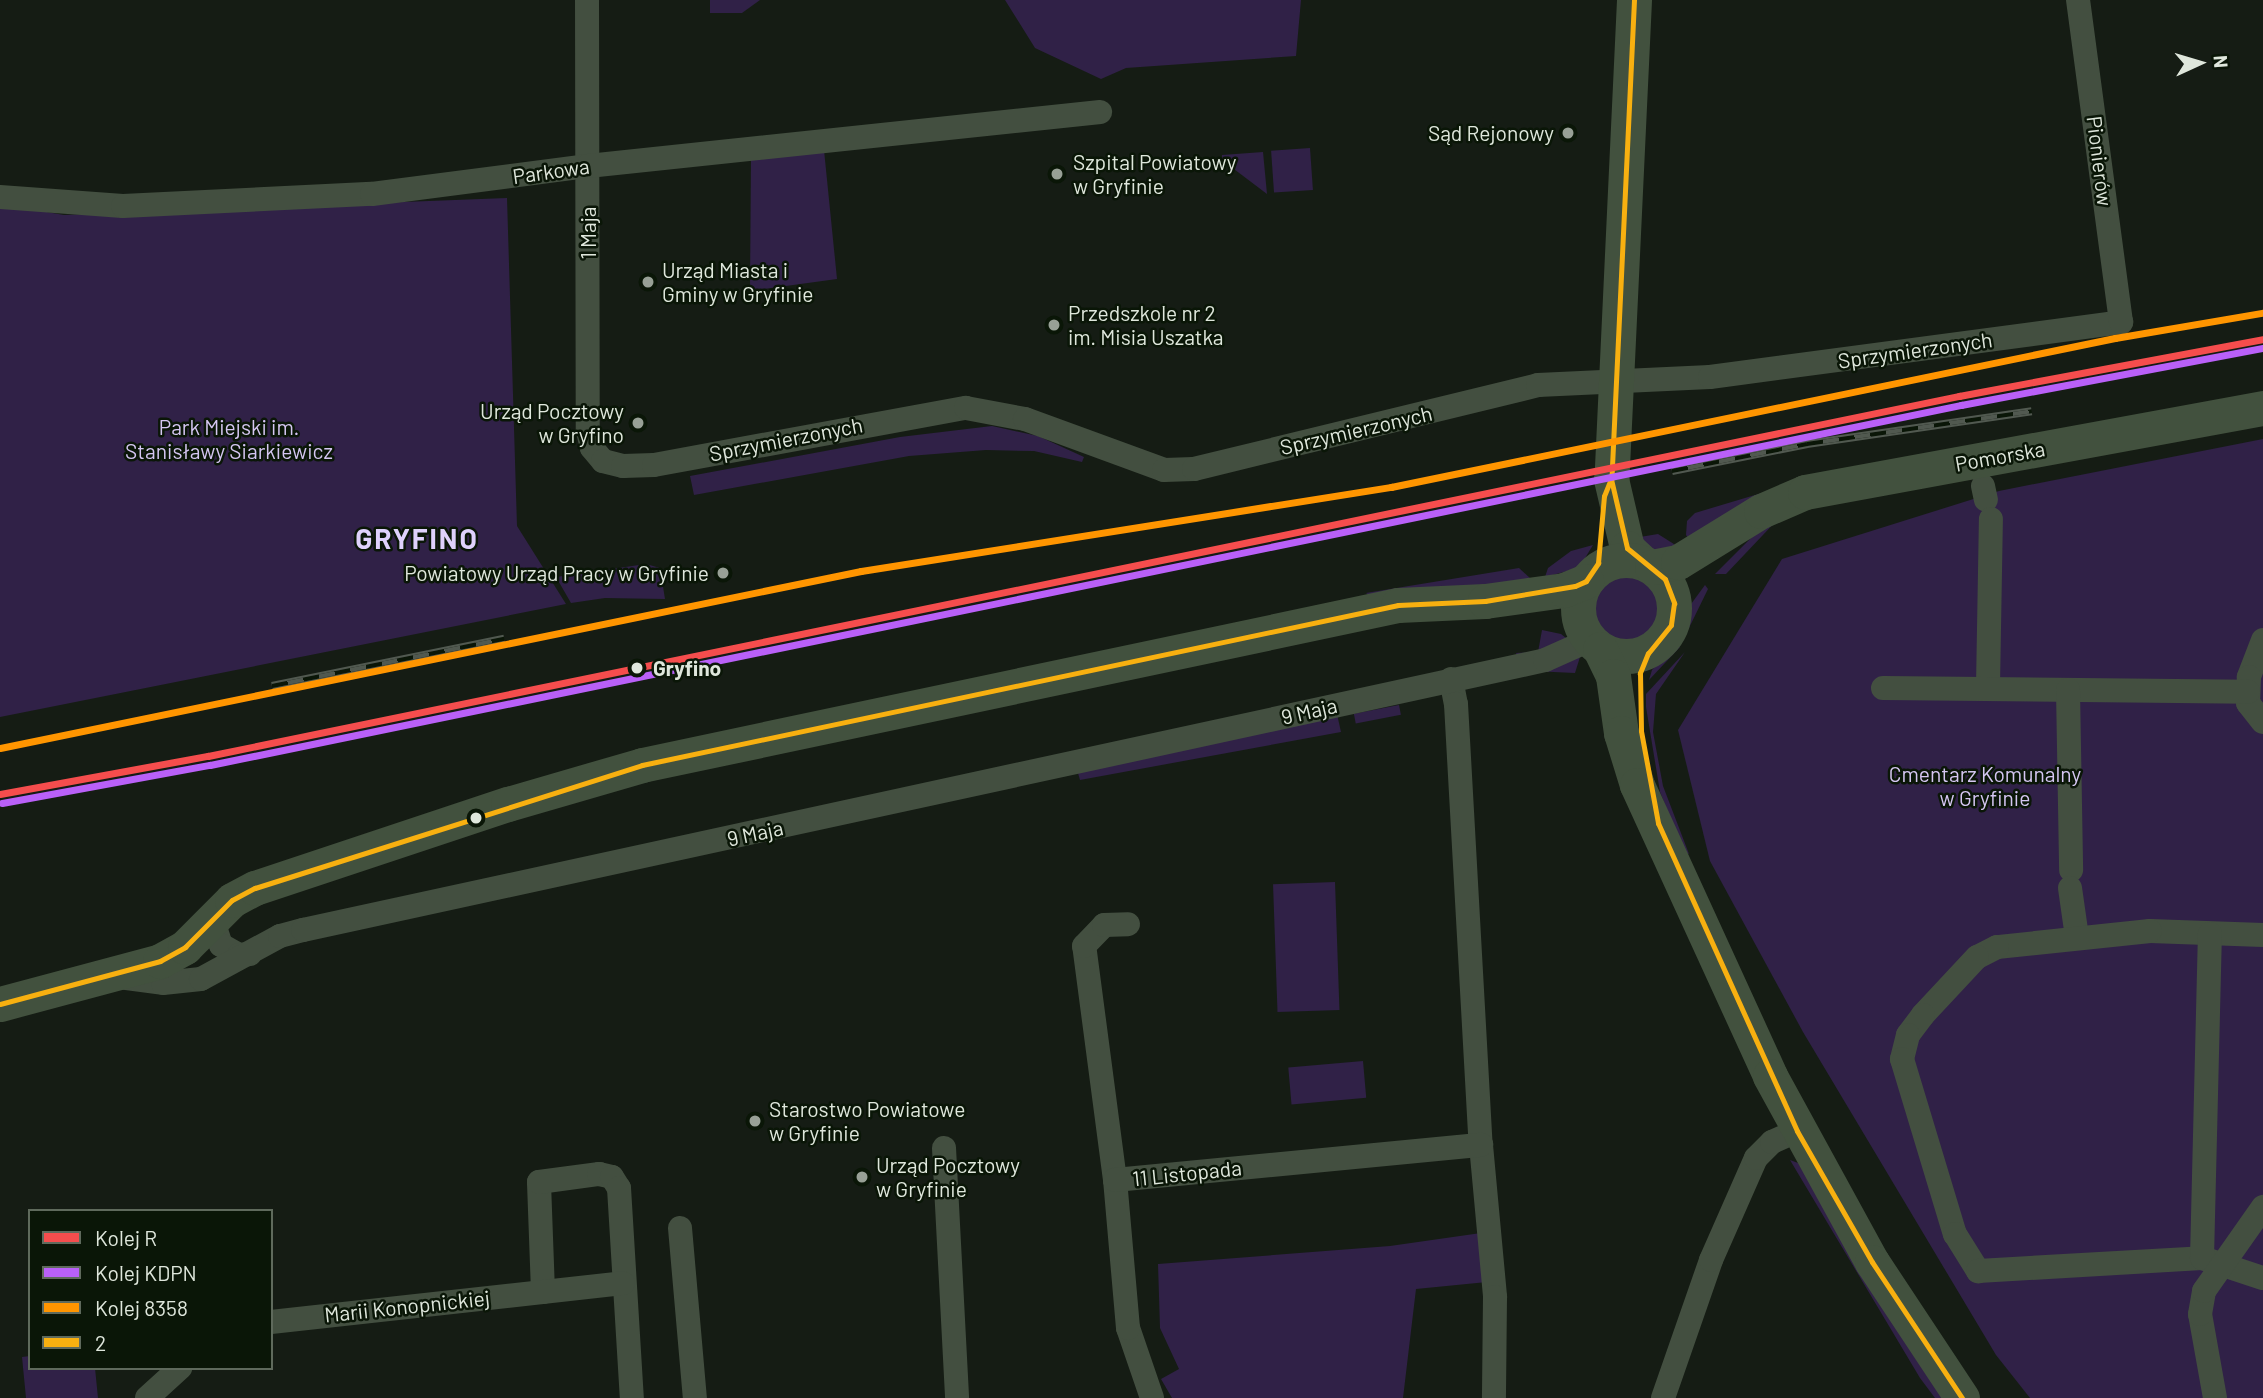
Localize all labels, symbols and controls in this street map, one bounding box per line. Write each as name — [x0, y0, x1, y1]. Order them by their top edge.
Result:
north arrow — [2165, 28, 2235, 98]
text: N — [2210, 54, 2233, 69]
street label: Pionierów — [2082, 114, 2118, 208]
place label: Sąd Rejonowy — [1428, 120, 1554, 146]
marker: Sąd Rejonowy — [1560, 125, 1576, 141]
place label: Szpital Powiatowy w Gryfinie — [1073, 149, 1236, 199]
street label: Parkowa — [511, 153, 591, 189]
marker: Szpital Powiatowy w Gryfinie — [1047, 164, 1067, 184]
street label: 1 Maja — [575, 206, 601, 260]
place label: Urząd Miasta i Gminy w Gryfinie — [662, 257, 813, 307]
marker: Urząd Miasta i Gminy w Gryfinie — [640, 274, 656, 290]
place label: Przedszkole nr 2 im. Misia Uszatka — [1068, 300, 1223, 350]
marker: Przedszkole nr 2 im. Misia Uszatka — [1046, 317, 1062, 333]
street label: Sprzymierzonych — [1836, 327, 1994, 373]
place label: Urząd Pocztowy w Gryfino — [480, 398, 624, 448]
street label: Sprzymierzonych — [1277, 400, 1435, 460]
street label: Sprzymierzonych — [707, 412, 865, 466]
park label: Park Miejski im. Stanisławy Siarkiewicz — [125, 414, 333, 464]
marker: Urząd Pocztowy w Gryfino — [630, 415, 646, 431]
street label: Pomorska — [1953, 436, 2047, 476]
district label: GRYFINO — [356, 521, 478, 555]
place label: Powiatowy Urząd Pracy w Gryfinie — [404, 560, 709, 586]
marker: Powiatowy Urząd Pracy w Gryfinie — [715, 565, 731, 581]
place label: Gryfino — [653, 655, 721, 681]
marker: Gryfino — [627, 658, 647, 678]
street label: 9 Maja — [1279, 692, 1339, 730]
park label: Cmentarz Komunalny w Gryfinie — [1889, 761, 2081, 811]
unlabelled marker — [469, 811, 483, 825]
street label: 9 Maja — [725, 815, 785, 851]
place label: Starostwo Powiatowe w Gryfinie — [769, 1096, 965, 1146]
marker: Starostwo Powiatowe w Gryfinie — [747, 1113, 763, 1129]
place label: Urząd Pocztowy w Gryfinie — [876, 1152, 1020, 1202]
street label: 11 Listopada — [1131, 1155, 1243, 1191]
marker: Urząd Pocztowy w Gryfinie — [854, 1169, 870, 1185]
legend — [28, 1209, 273, 1370]
text: Kolej R — [95, 1225, 157, 1250]
text: Kolej KDPN — [95, 1260, 197, 1285]
street label: Marii Konopnickiej — [323, 1285, 491, 1327]
text: Kolej 8358 — [95, 1295, 188, 1320]
text: 2 — [95, 1330, 106, 1355]

